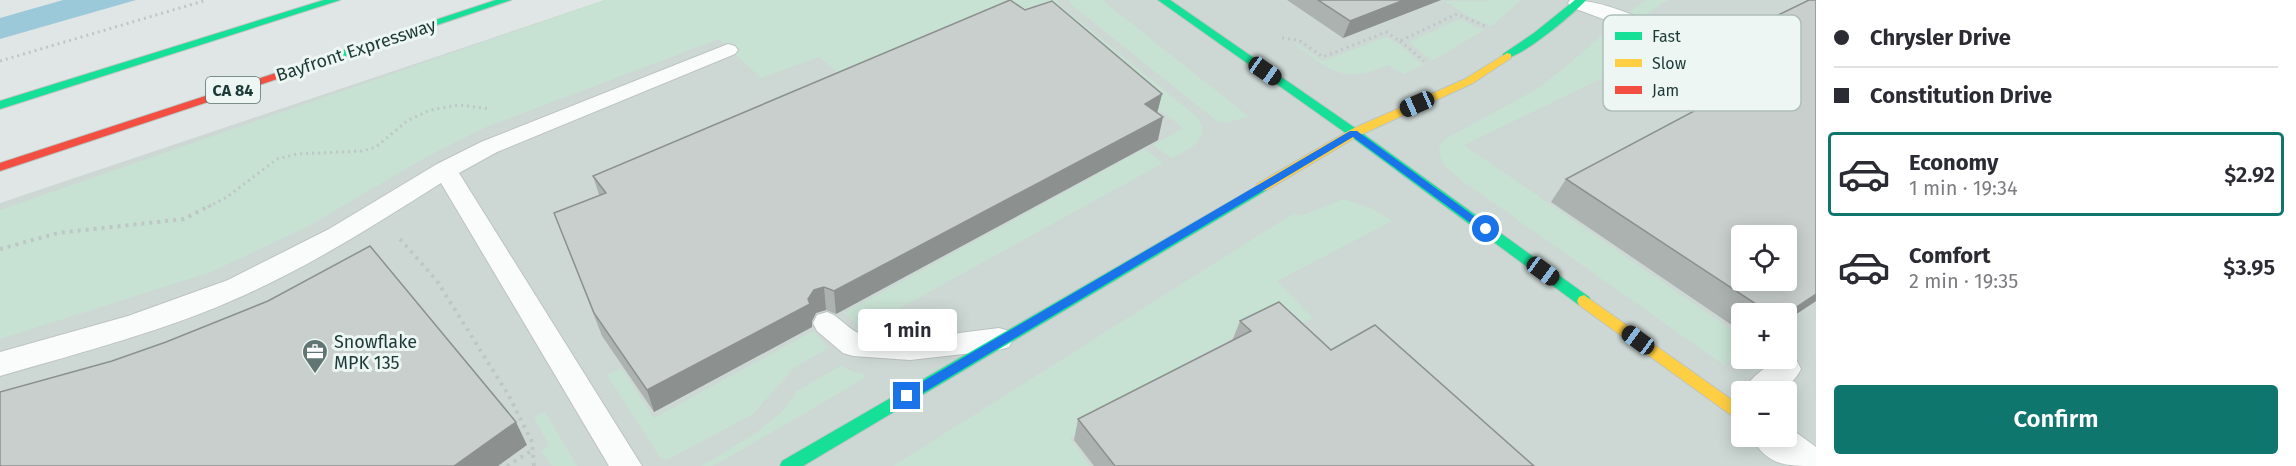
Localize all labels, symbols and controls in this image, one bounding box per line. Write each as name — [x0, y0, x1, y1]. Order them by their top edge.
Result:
street label: Bayfront Expressway — [273, 14, 439, 86]
legend — [1603, 15, 1801, 111]
text: Chrysler Drive — [1870, 24, 2011, 51]
text: Fast — [1652, 27, 1681, 46]
car — [1245, 53, 1285, 89]
text: Slow — [1652, 54, 1687, 73]
road number: CA 84 — [206, 77, 260, 103]
text: Jam — [1652, 81, 1679, 100]
text: Constitution Drive — [1870, 82, 2052, 109]
car — [1397, 88, 1437, 120]
icon: car — [1837, 147, 1891, 201]
text: Economy — [1909, 149, 1998, 176]
text: $2.92 — [2224, 161, 2275, 188]
text: 1 min · 19:34 — [1909, 176, 2018, 200]
route start — [1472, 215, 1499, 242]
map controls — [1731, 225, 1797, 447]
button: locate — [1731, 225, 1797, 291]
icon: car — [1837, 240, 1891, 294]
text: Comfort — [1909, 242, 1990, 269]
car — [1523, 253, 1563, 289]
text: $3.95 — [2223, 254, 2275, 281]
text: 2 min · 19:35 — [1909, 269, 2018, 293]
button: + — [1731, 303, 1797, 369]
callout: 1 min — [858, 309, 956, 351]
text: 1 min — [883, 318, 932, 342]
car — [1618, 322, 1658, 358]
place label: Snowflake MPK 135 — [334, 331, 417, 374]
office icon: Snowflake MPK 135 — [300, 337, 330, 375]
button: − — [1731, 381, 1797, 447]
route end — [893, 382, 920, 409]
button: Confirm — [1834, 385, 2278, 454]

